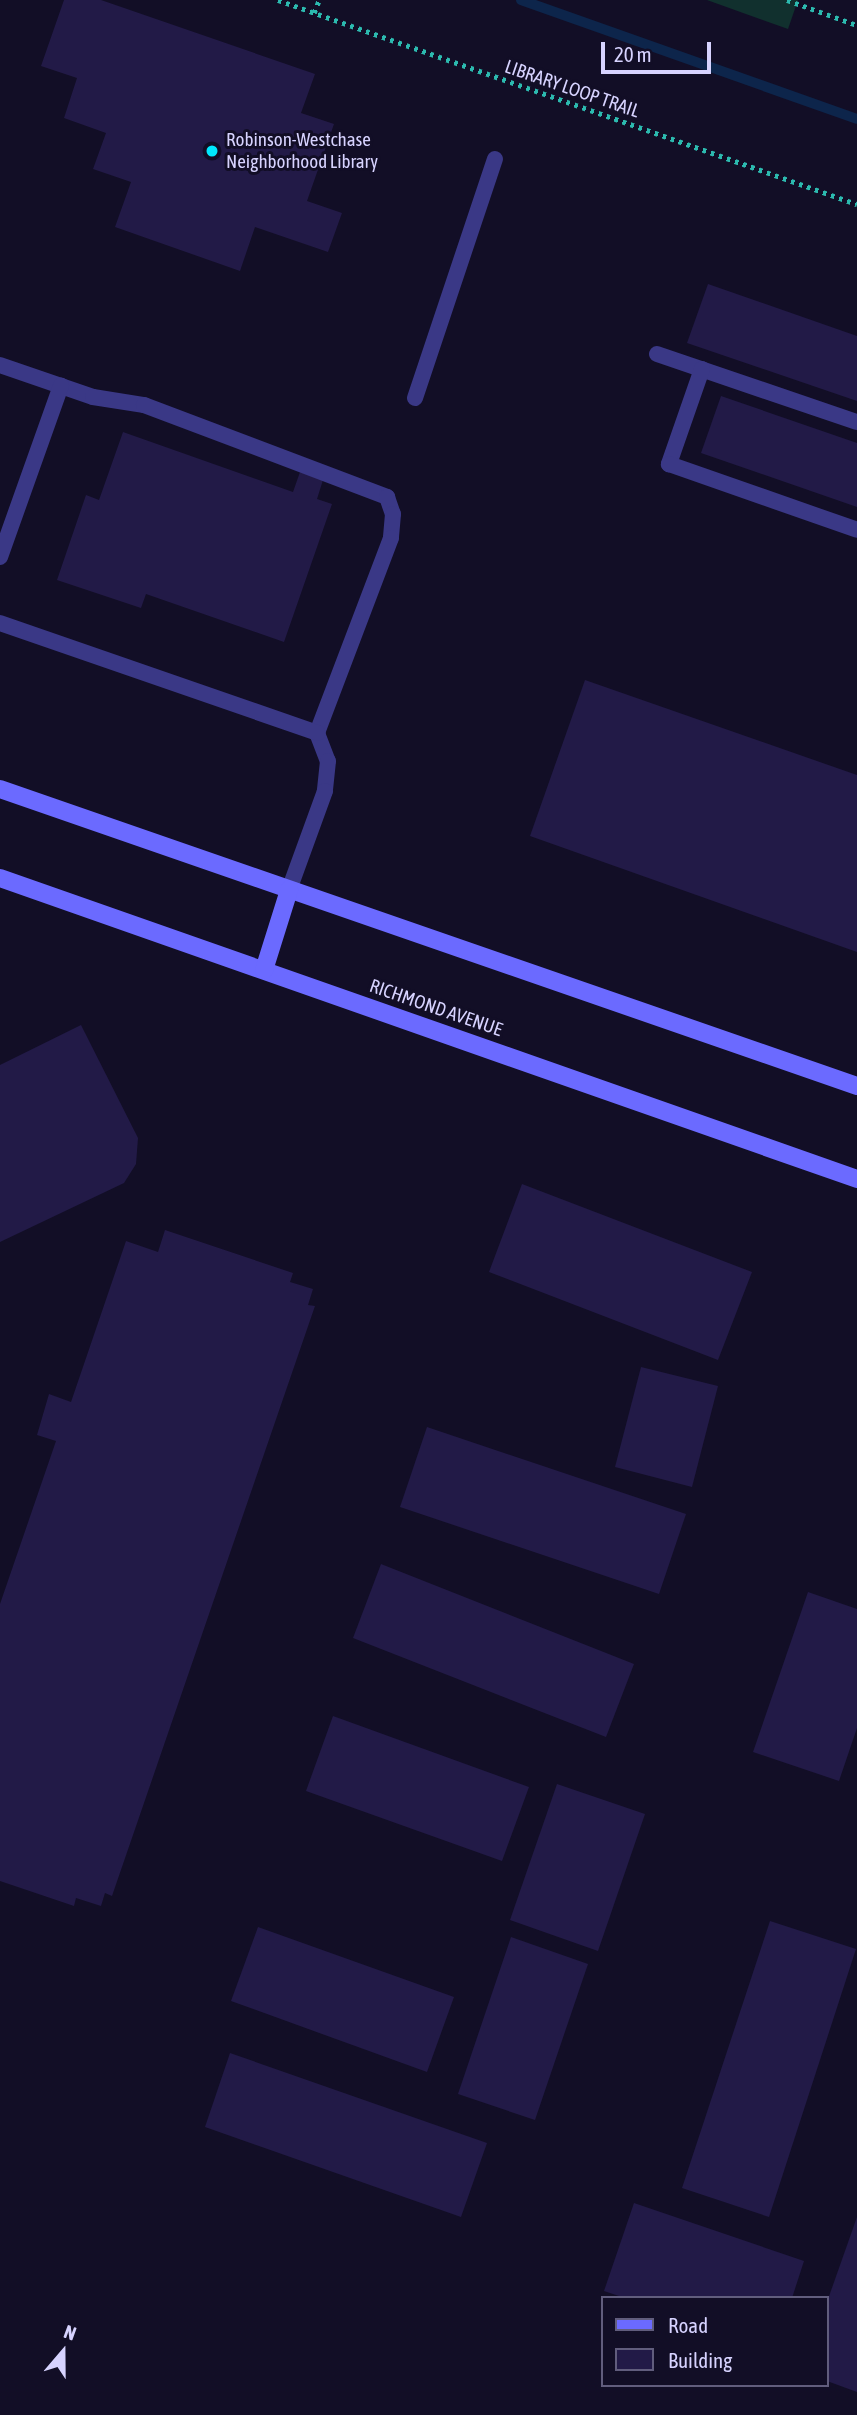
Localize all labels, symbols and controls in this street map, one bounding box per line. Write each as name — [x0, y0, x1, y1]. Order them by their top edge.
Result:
scale bar — [605, 28, 715, 72]
text: 20 m — [614, 42, 652, 66]
street label: LIBRARY LOOP TRAIL — [502, 55, 642, 123]
place label: Robinson-Westchase Neighborhood Library — [226, 129, 378, 173]
marker: Robinson-Westchase Neighborhood Library — [204, 143, 220, 159]
street label: RICHMOND AVENUE — [367, 975, 505, 1041]
legend — [602, 2296, 829, 2387]
text: Road — [668, 2313, 708, 2337]
north arrow — [28, 2317, 98, 2387]
text: N — [61, 2320, 79, 2345]
text: Building — [668, 2348, 732, 2372]

